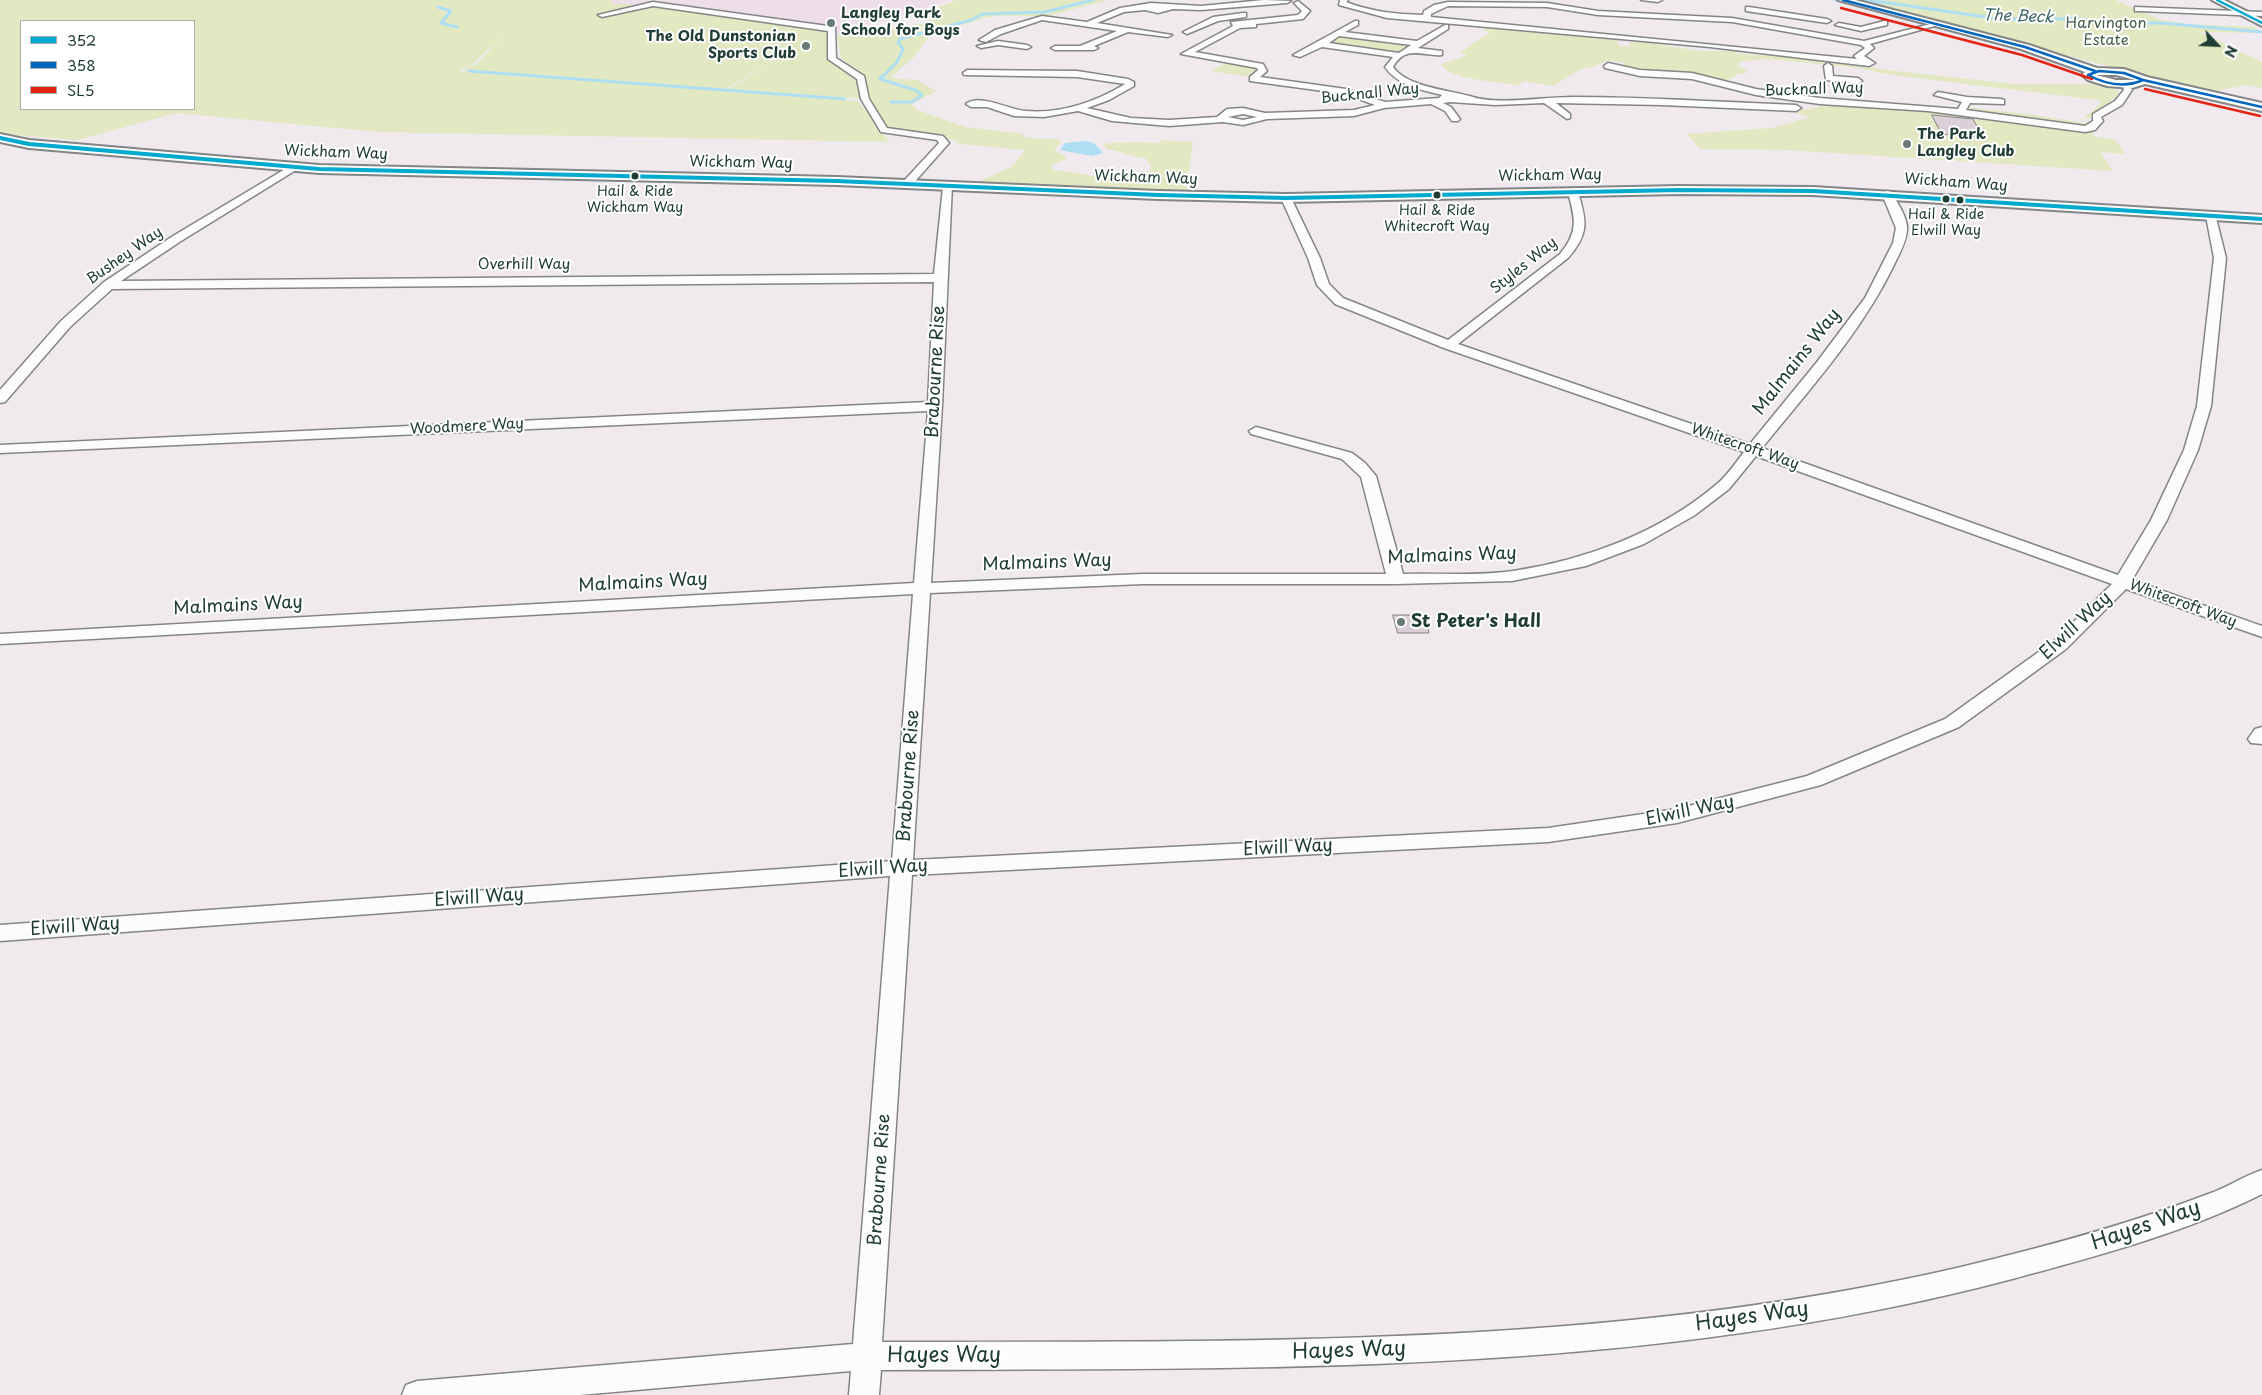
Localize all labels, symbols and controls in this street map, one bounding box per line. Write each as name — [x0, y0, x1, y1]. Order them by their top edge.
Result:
place label: Langley Park School for Boys — [841, 5, 960, 40]
water label: The Beck — [1982, 6, 2054, 28]
park label: Harvington Estate — [2066, 15, 2146, 50]
marker: Langley Park School for Boys — [825, 17, 837, 29]
legend — [20, 20, 195, 110]
north arrow — [2192, 20, 2242, 70]
text: 352 — [67, 28, 96, 51]
place label: The Old Dunstonian Sports Club — [645, 28, 796, 63]
marker: The Old Dunstonian Sports Club — [800, 40, 812, 52]
text: N — [2219, 42, 2243, 61]
text: 358 — [67, 53, 96, 76]
text: SL5 — [67, 78, 94, 101]
street label: Bucknall Way — [1764, 79, 1864, 101]
street label: Bucknall Way — [1320, 80, 1420, 108]
place label: The Park Langley Club — [1917, 126, 2014, 161]
marker: The Park Langley Club — [1901, 138, 1913, 150]
street label: Wickham Way — [284, 142, 388, 164]
street label: Wickham Way — [689, 153, 793, 173]
street label: Wickham Way — [1498, 166, 1602, 186]
street label: Wickham Way — [1094, 167, 1198, 189]
street label: Wickham Way — [1904, 170, 2008, 196]
marker: Hail & Ride Wickham Way — [630, 171, 640, 181]
place label: Hail & Ride Wickham Way — [587, 184, 683, 216]
marker: Hail & Ride Whitecroft Way — [1432, 190, 1442, 200]
marker: Hail & Ride Elwill Way — [1941, 194, 1951, 204]
unlabelled marker — [1955, 195, 1965, 205]
place label: Hail & Ride Whitecroft Way — [1384, 203, 1490, 236]
place label: Hail & Ride Elwill Way — [1908, 207, 1984, 240]
street label: Bushey Way — [84, 223, 166, 289]
street label: Styles Way — [1487, 234, 1561, 298]
street label: Overhill Way — [478, 256, 570, 274]
street label: Malmains Way — [1749, 304, 1845, 420]
street label: Brabourne Rise — [922, 305, 950, 439]
street label: Woodmere Way — [410, 415, 524, 439]
street label: Whitecroft Way — [1689, 420, 1801, 474]
street label: Malmains Way — [1387, 543, 1517, 569]
street label: Malmains Way — [982, 550, 1112, 576]
street label: Malmains Way — [578, 569, 708, 597]
street label: Whitecroft Way — [2127, 576, 2239, 632]
street label: Elwill Way — [2036, 587, 2116, 665]
street label: Malmains Way — [173, 592, 303, 620]
place label: St Peter's Hall — [1411, 611, 1541, 633]
marker: St Peter's Hall — [1395, 616, 1407, 628]
street label: Brabourne Rise — [894, 709, 924, 843]
street label: Elwill Way — [1644, 791, 1736, 831]
street label: Elwill Way — [1243, 835, 1333, 861]
street label: Elwill Way — [837, 855, 929, 883]
street label: Elwill Way — [433, 884, 525, 912]
street label: Elwill Way — [29, 913, 121, 941]
street label: Brabourne Rise — [865, 1113, 895, 1247]
street label: Hayes Way — [2088, 1196, 2204, 1256]
street label: Hayes Way — [1694, 1297, 1810, 1337]
street label: Hayes Way — [1292, 1336, 1406, 1366]
street label: Hayes Way — [887, 1343, 1001, 1369]

